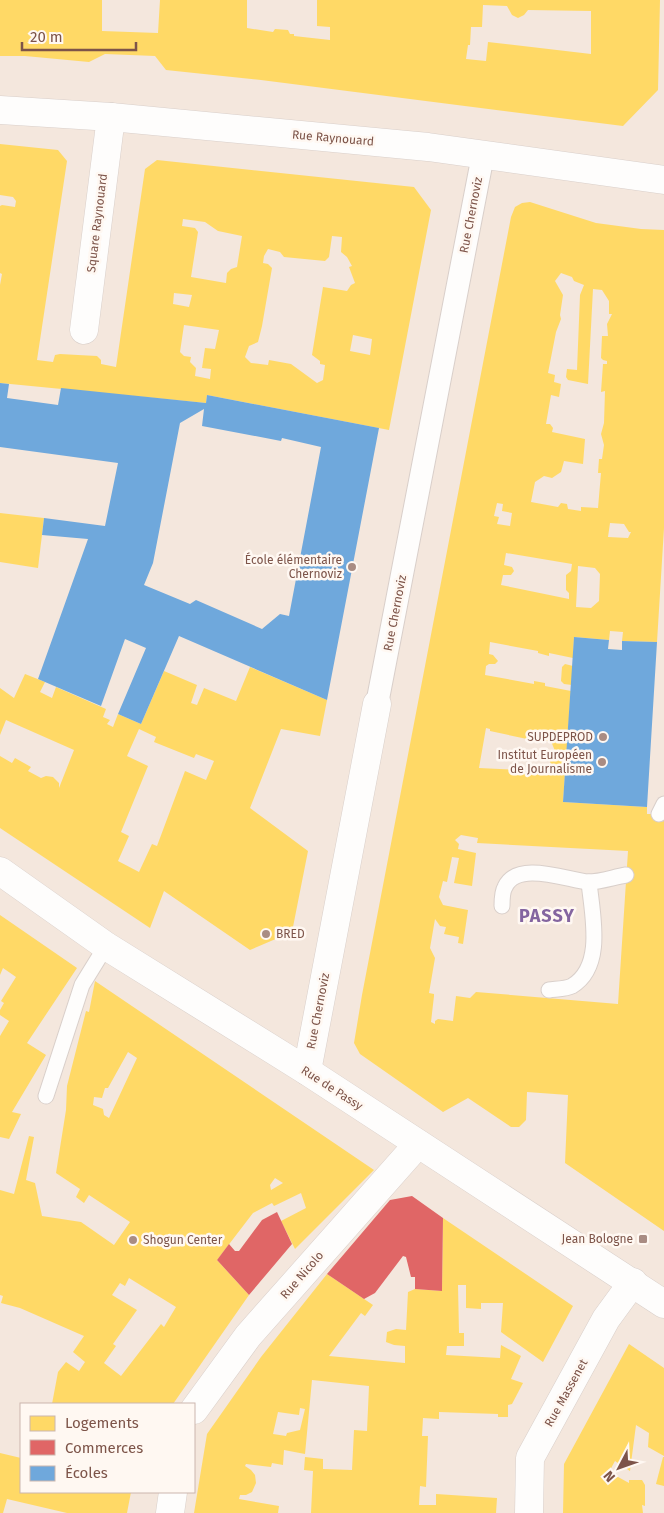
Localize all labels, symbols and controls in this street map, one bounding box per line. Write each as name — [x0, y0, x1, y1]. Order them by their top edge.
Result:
scale bar — [22, 20, 136, 52]
text: 20 m — [30, 28, 63, 46]
street label: Rue Raynouard — [291, 127, 375, 149]
street label: Square Raynouard — [84, 173, 110, 273]
street label: Rue Chernoviz — [457, 176, 485, 254]
place label: École élémentaire Chernoviz — [245, 552, 342, 581]
marker: École élémentaire Chernoviz — [346, 561, 358, 573]
street label: Rue Chernoviz — [381, 574, 409, 652]
place label: SUPDEPROD — [527, 730, 593, 744]
marker: SUPDEPROD — [597, 731, 609, 743]
place label: Institut Européen de Journalisme — [498, 748, 592, 776]
marker: Institut Européen de Journalisme — [596, 756, 608, 768]
district label: PASSY — [519, 905, 575, 927]
place label: BRED — [276, 927, 305, 941]
marker: BRED — [260, 928, 272, 940]
street label: Rue Chernoviz — [304, 972, 332, 1050]
street label: Rue de Passy — [299, 1063, 365, 1113]
place label: Jean Bologne — [562, 1232, 633, 1246]
place label: Shogun Center — [143, 1233, 223, 1247]
marker: Jean Bologne — [637, 1233, 649, 1245]
marker: Shogun Center — [127, 1234, 139, 1246]
street label: Rue Nicolo — [278, 1248, 326, 1302]
street label: Rue Massenet — [542, 1356, 591, 1429]
legend — [20, 1403, 195, 1493]
text: Logements — [65, 1414, 139, 1432]
text: Commerces — [65, 1439, 143, 1457]
north arrow — [594, 1443, 644, 1493]
text: Écoles — [65, 1464, 108, 1482]
text: N — [600, 1467, 619, 1485]

